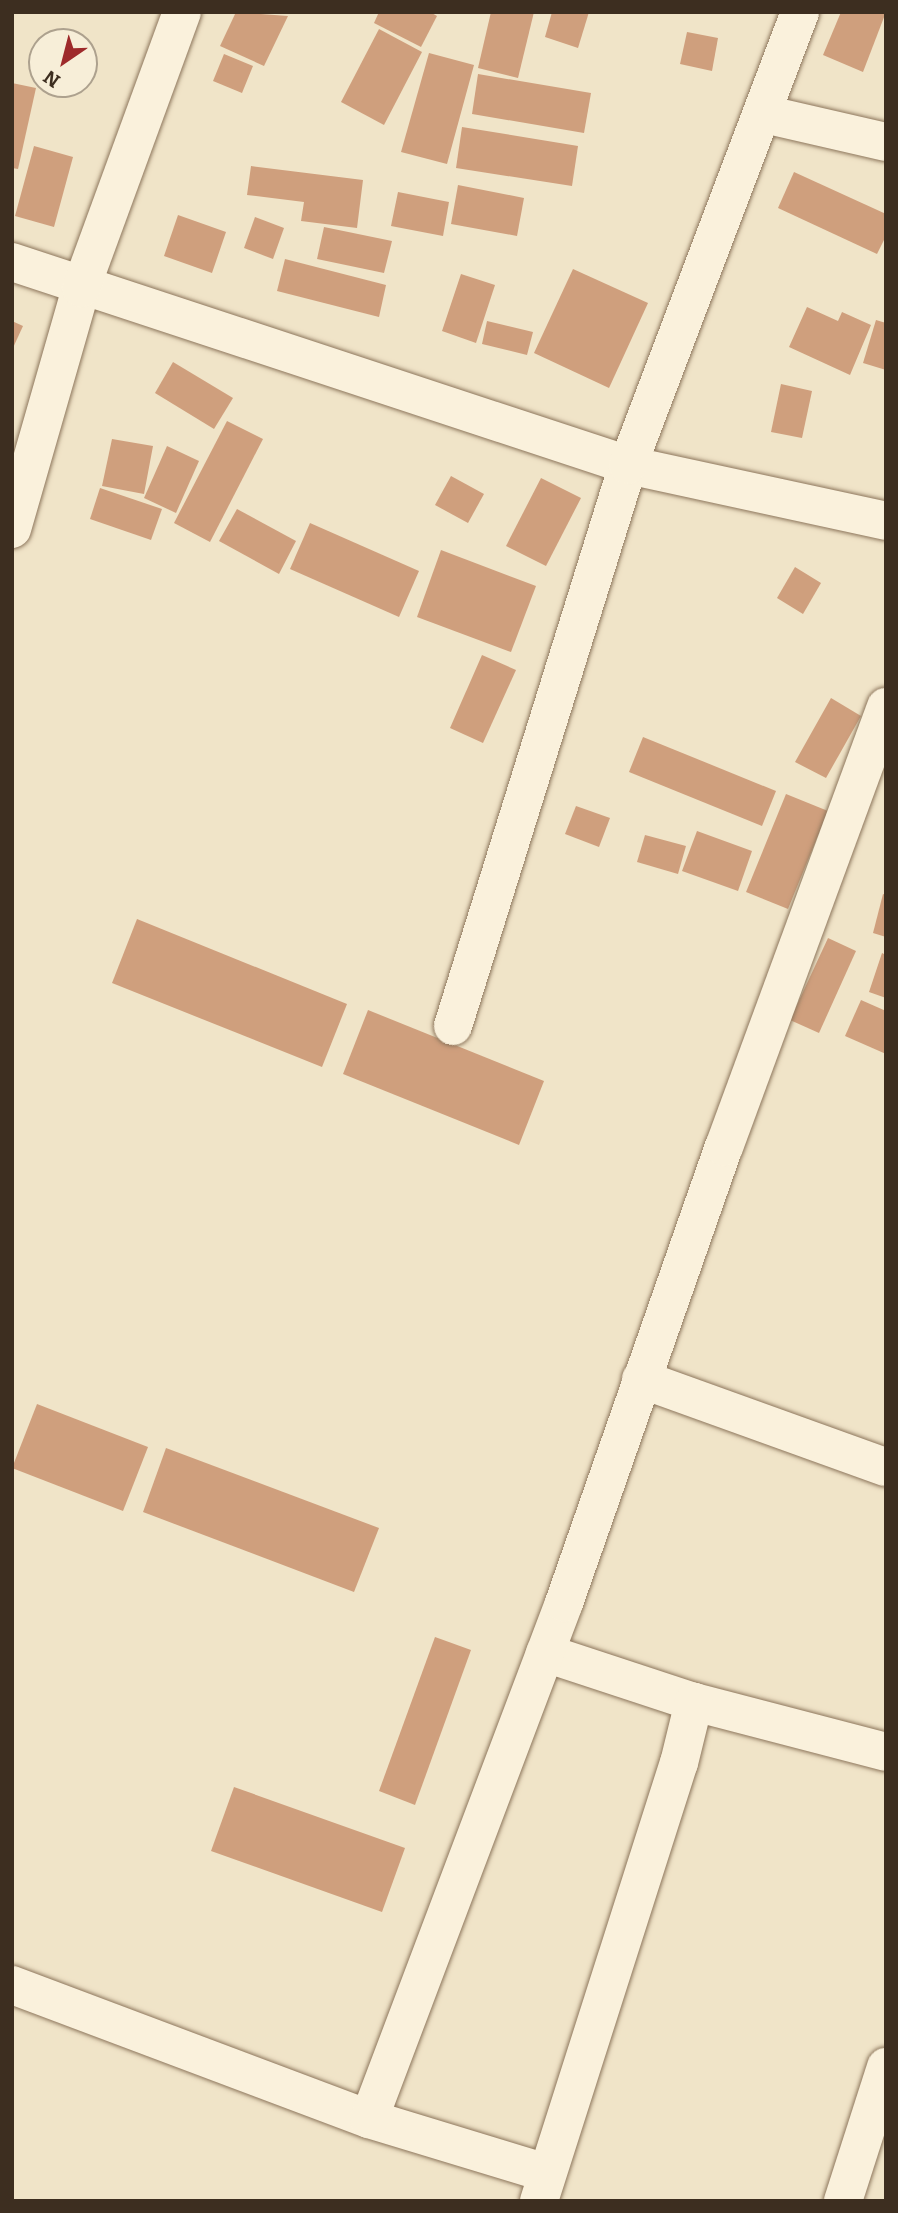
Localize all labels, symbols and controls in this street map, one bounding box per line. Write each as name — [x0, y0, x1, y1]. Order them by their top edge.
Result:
north arrow — [28, 28, 98, 98]
text: N — [39, 65, 64, 93]

